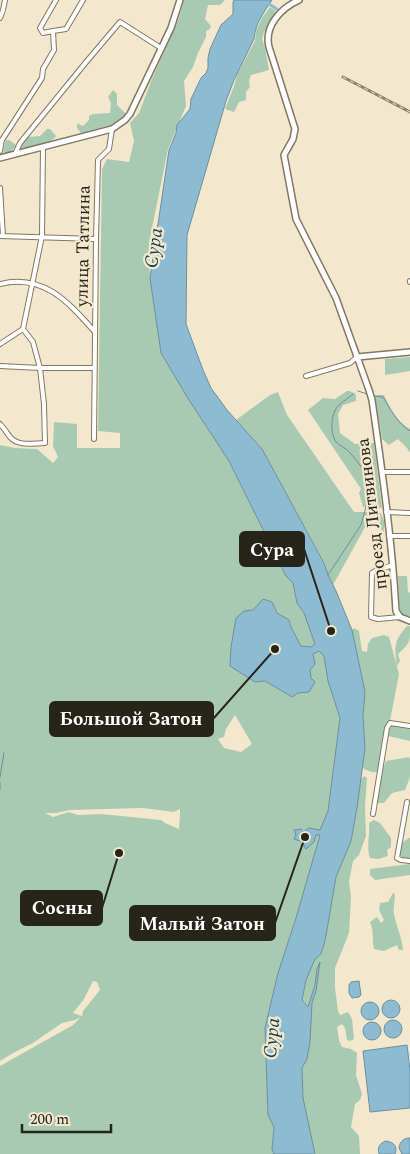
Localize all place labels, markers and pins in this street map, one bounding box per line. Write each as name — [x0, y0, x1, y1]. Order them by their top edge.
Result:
callout: Сура — [240, 532, 304, 566]
callout: Большой Затон — [50, 702, 213, 736]
callout: Сосны — [21, 891, 102, 925]
callout: Малый Затон — [130, 906, 275, 940]

